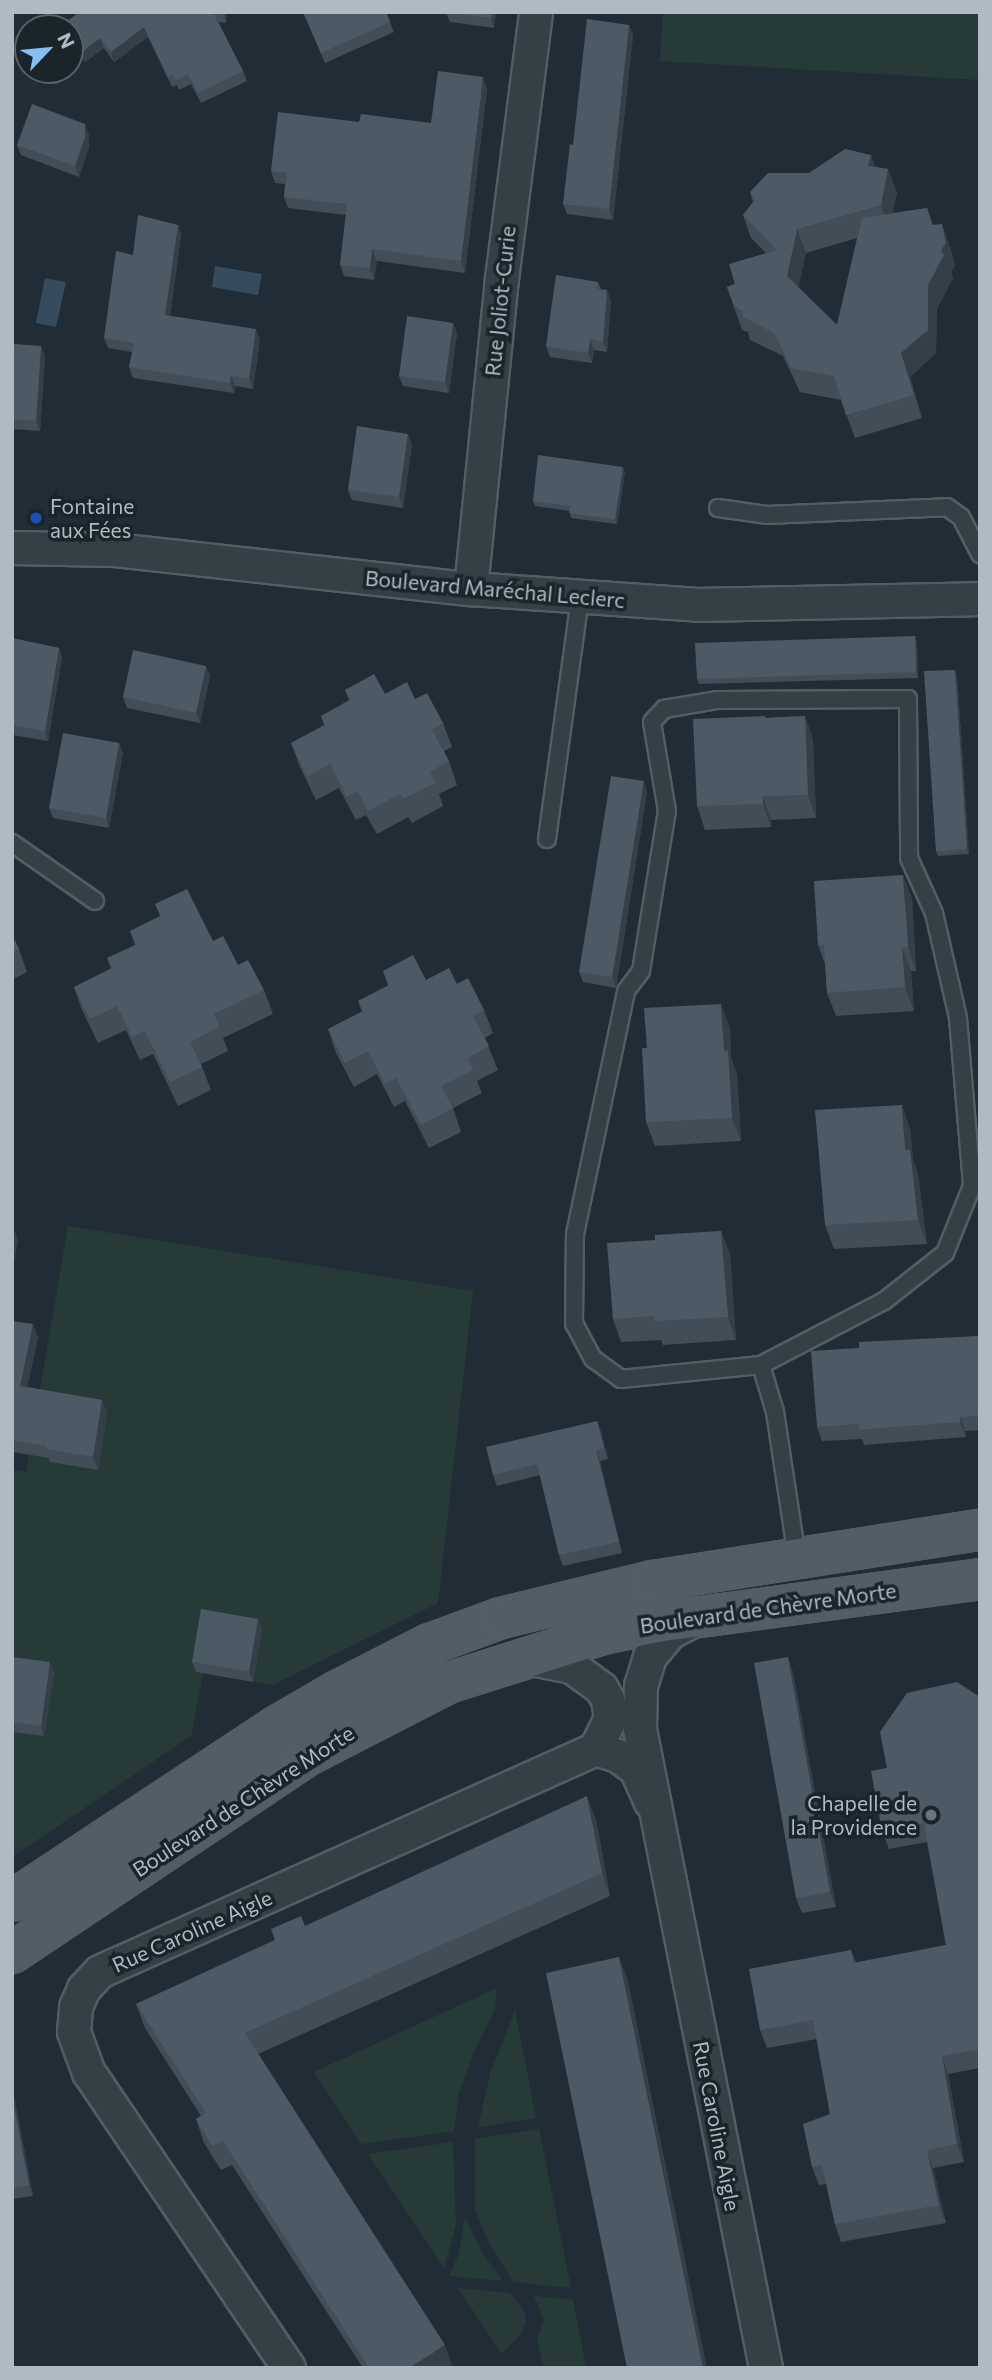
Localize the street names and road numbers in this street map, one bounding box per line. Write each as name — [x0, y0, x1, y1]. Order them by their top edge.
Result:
street label: Rue Joliot-Curie — [480, 225, 520, 377]
street label: Boulevard Maréchal Leclerc — [364, 565, 626, 613]
street label: Boulevard de Chèvre Morte — [638, 1578, 898, 1638]
street label: Boulevard de Chèvre Morte — [128, 1720, 358, 1882]
street label: Rue Caroline Aigle — [108, 1884, 276, 1978]
street label: Rue Caroline Aigle — [688, 2039, 746, 2213]

